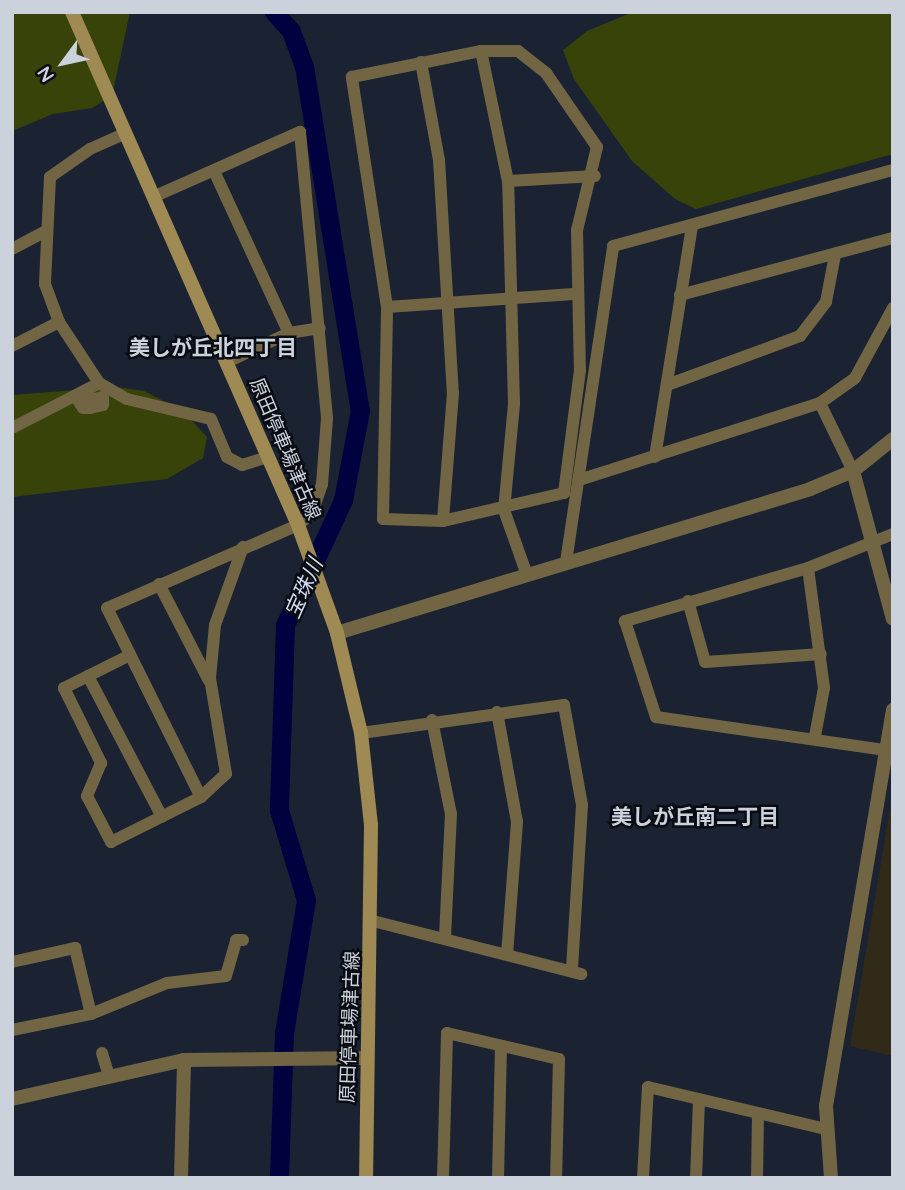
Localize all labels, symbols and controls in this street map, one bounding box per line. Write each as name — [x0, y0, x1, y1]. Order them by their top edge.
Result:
north arrow — [28, 28, 98, 98]
text: N — [32, 62, 59, 87]
district label: 美しが丘北四丁目 — [129, 334, 297, 360]
street label: 原田停車場津古線 — [245, 375, 325, 523]
water label: 宝珠川 — [279, 554, 327, 622]
district label: 美しが丘南二丁目 — [611, 803, 779, 829]
street label: 原田停車場津古線 — [336, 951, 364, 1103]

